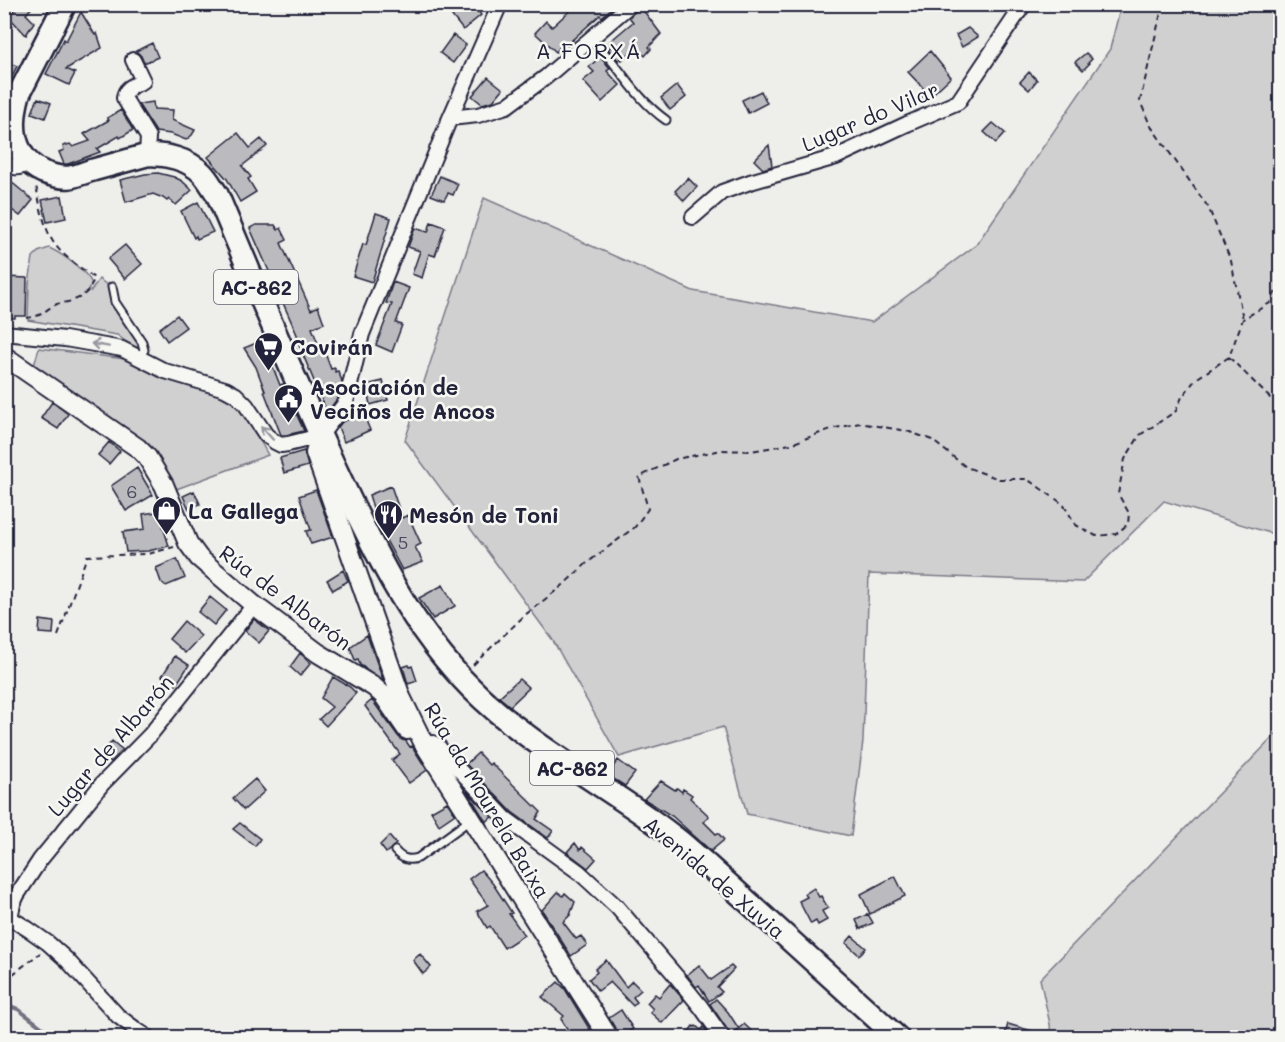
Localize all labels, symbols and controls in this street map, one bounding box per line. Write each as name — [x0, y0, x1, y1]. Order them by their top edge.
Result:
district label: A FORXÁ — [536, 36, 642, 65]
street label: Lugar do Vilar — [797, 75, 943, 157]
road number: AC-862 — [214, 270, 298, 304]
supermarket icon: Covirán — [253, 330, 285, 372]
place label: Covirán — [290, 333, 373, 360]
one-way arrow — [91, 340, 111, 351]
place label: Asociación de Veciños de Ancos — [310, 373, 495, 424]
public building icon: Asociación de Veciños de Ancos — [273, 382, 305, 424]
one-way arrow — [260, 426, 274, 441]
house number: 6 — [127, 479, 137, 503]
shop icon: La Gallega — [151, 494, 183, 536]
place label: La Gallega — [188, 497, 299, 524]
restaurant icon: Mesón de Toni — [372, 498, 404, 540]
place label: Mesón de Toni — [409, 501, 559, 528]
house number: 5 — [398, 530, 408, 554]
street label: Rúa de Albarón — [215, 538, 357, 656]
street label: Lugar de Albarón — [41, 669, 179, 821]
street label: Rúa da Mourela Baixa — [419, 697, 557, 903]
road number: AC-862 — [530, 751, 614, 785]
street label: Avenida de Xuvia — [639, 810, 791, 944]

